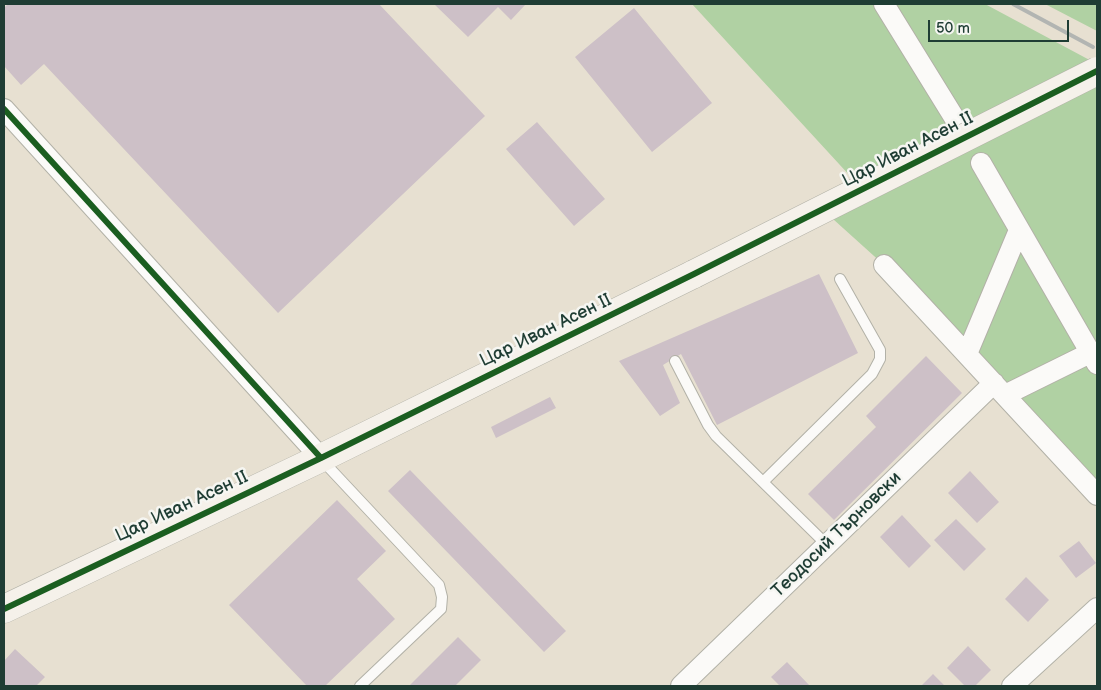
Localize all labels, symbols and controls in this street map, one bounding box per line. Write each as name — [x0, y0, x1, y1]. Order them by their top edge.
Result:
scale bar — [931, 10, 1072, 42]
text: 50 m — [936, 19, 970, 38]
street label: Цар Иван Асен II — [839, 108, 977, 192]
street label: Цар Иван Асен II — [477, 290, 615, 372]
street label: Цар Иван Асен II — [112, 467, 252, 547]
street label: Теодосий Търновски — [768, 468, 906, 602]

